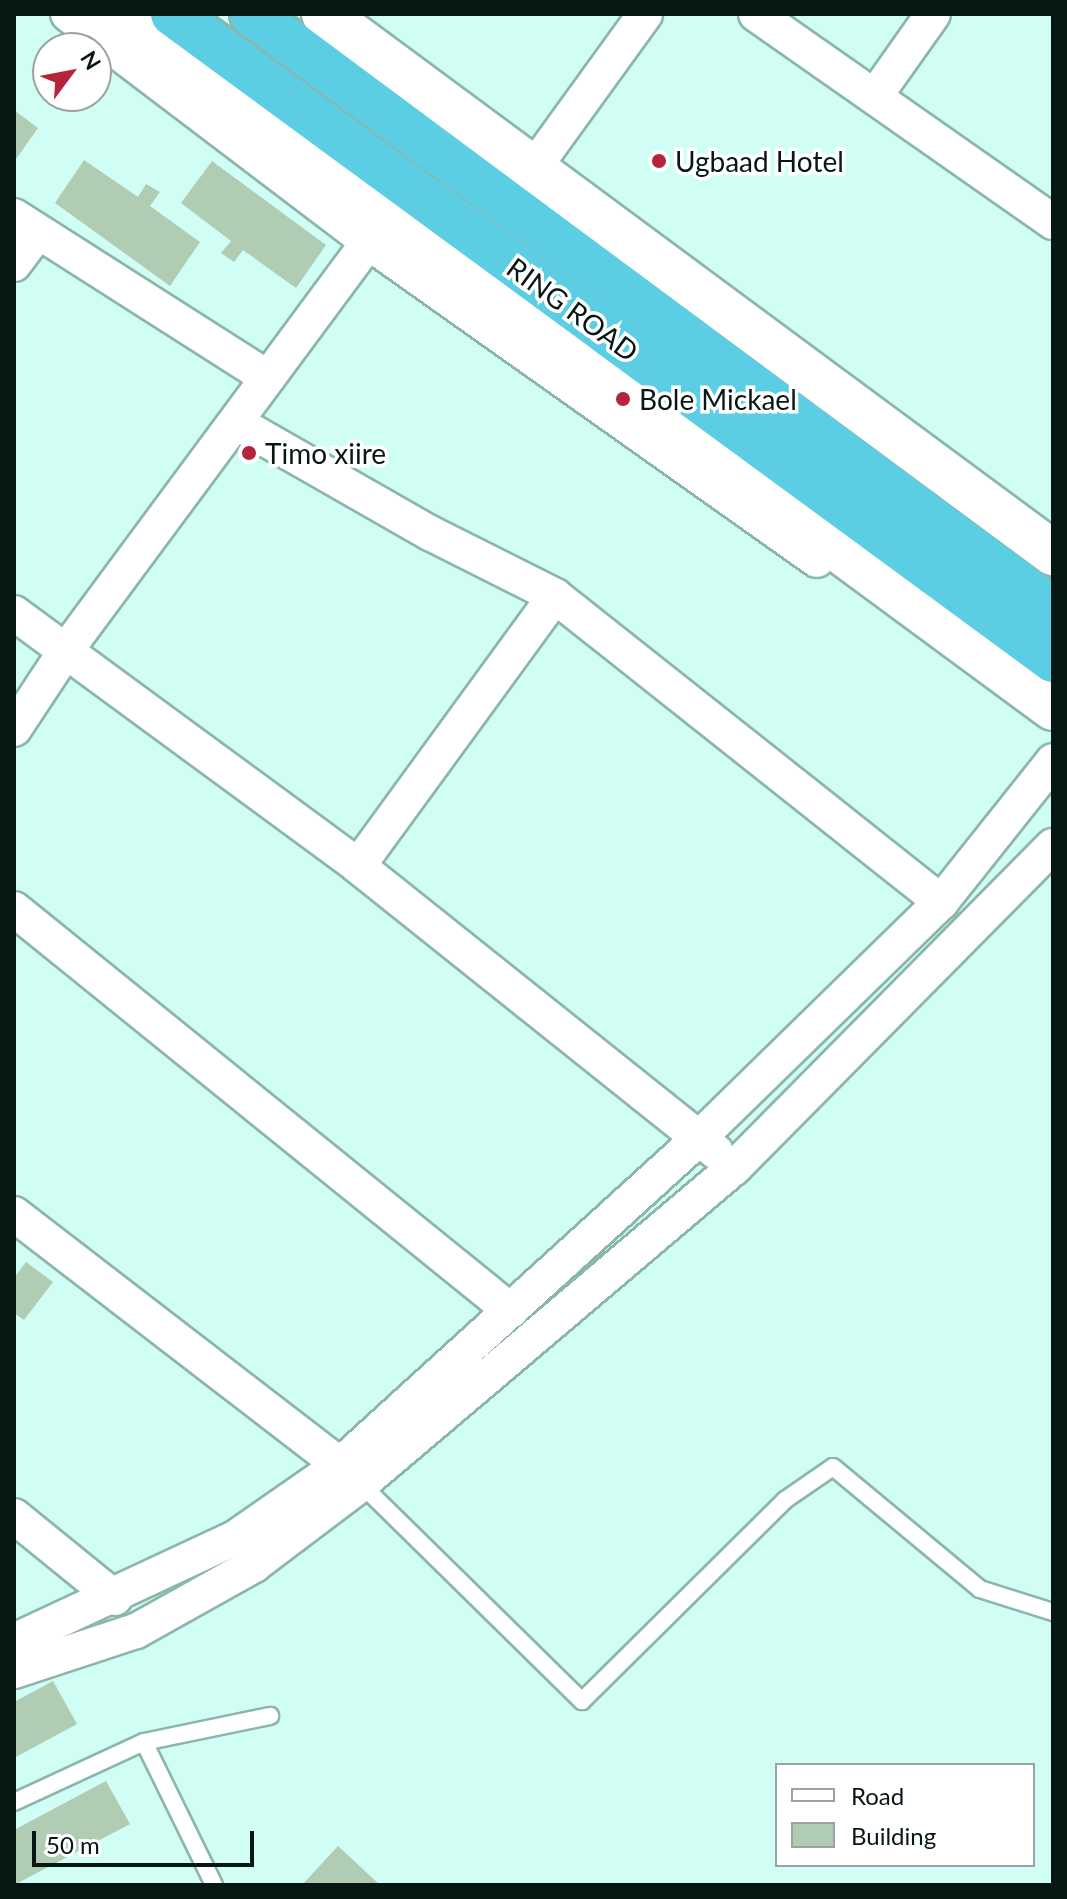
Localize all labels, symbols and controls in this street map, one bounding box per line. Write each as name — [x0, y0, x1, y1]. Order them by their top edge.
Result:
north arrow — [32, 32, 112, 112]
text: N — [75, 46, 107, 74]
place label: Ugbaad Hotel — [675, 144, 844, 178]
marker: Ugbaad Hotel — [650, 152, 668, 170]
street label: RING ROAD — [501, 250, 645, 368]
place label: Bole Mickael — [639, 382, 797, 416]
marker: Bole Mickael — [614, 390, 632, 408]
place label: Timo xiire — [265, 436, 386, 470]
marker: Timo xiire — [240, 444, 258, 462]
legend — [775, 1763, 1035, 1867]
text: Road — [851, 1781, 904, 1810]
scale bar — [36, 1815, 258, 1865]
text: Building — [851, 1821, 936, 1850]
text: 50 m — [46, 1830, 100, 1859]

